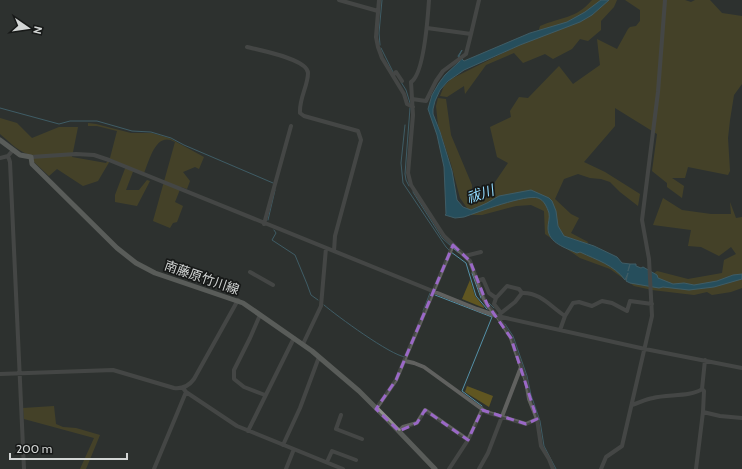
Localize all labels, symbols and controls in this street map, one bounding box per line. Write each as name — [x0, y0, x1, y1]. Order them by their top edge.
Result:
north arrow — [8, 8, 48, 48]
text: N — [30, 25, 45, 36]
water label: 祓川 — [464, 180, 498, 207]
street label: 南藤原竹川線 — [163, 257, 241, 297]
scale bar — [10, 435, 127, 461]
text: 200 m — [16, 441, 52, 456]

